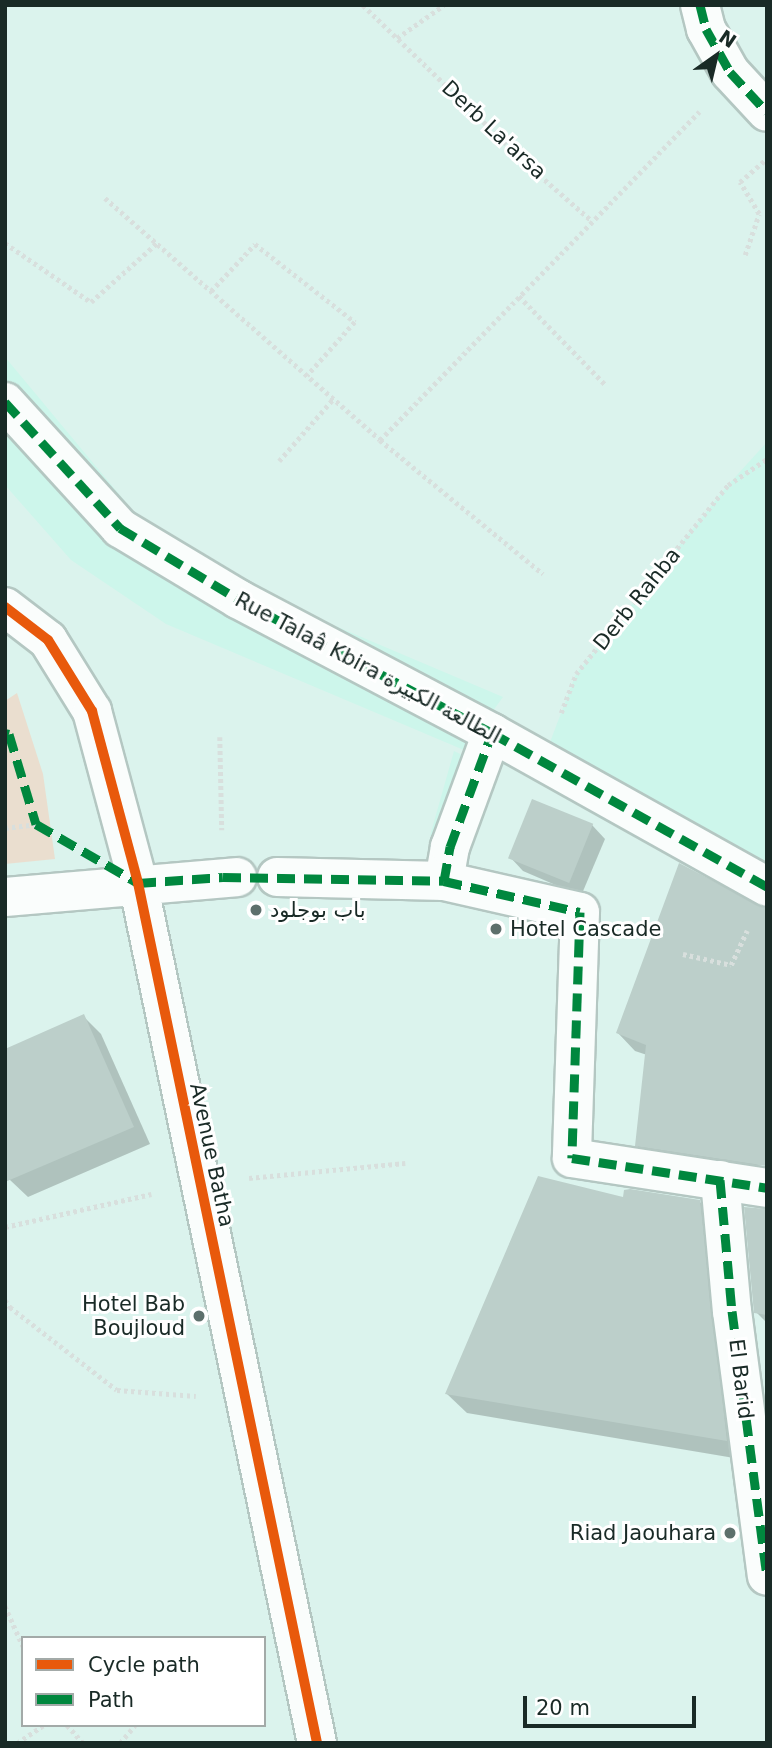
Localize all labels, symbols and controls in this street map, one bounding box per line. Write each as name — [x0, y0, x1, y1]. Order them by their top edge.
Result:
north arrow — [681, 21, 751, 91]
text: N — [715, 25, 740, 52]
street label: Derb La'arsa — [437, 75, 551, 185]
street label: Derb Rahba — [588, 543, 686, 655]
street label: Rue Talaâ Kbira الطالعة الكبيرة — [231, 587, 505, 749]
place label: باب بوجلود — [270, 897, 366, 923]
marker: باب بوجلود — [248, 902, 264, 918]
place label: Hotel Cascade — [510, 916, 661, 942]
marker: Hotel Cascade — [488, 921, 504, 937]
street label: Avenue Batha — [184, 1081, 240, 1229]
place label: Hotel Bab Boujloud — [82, 1291, 185, 1341]
marker: Hotel Bab Boujloud — [191, 1308, 207, 1324]
street label: El Barid — [724, 1337, 758, 1421]
place label: Riad Jaouhara — [570, 1520, 716, 1546]
marker: Riad Jaouhara — [722, 1525, 738, 1541]
legend — [21, 1636, 266, 1727]
text: Cycle path — [88, 1653, 200, 1677]
scale bar — [527, 1682, 700, 1726]
text: Path — [88, 1688, 134, 1712]
text: 20 m — [536, 1696, 590, 1720]

